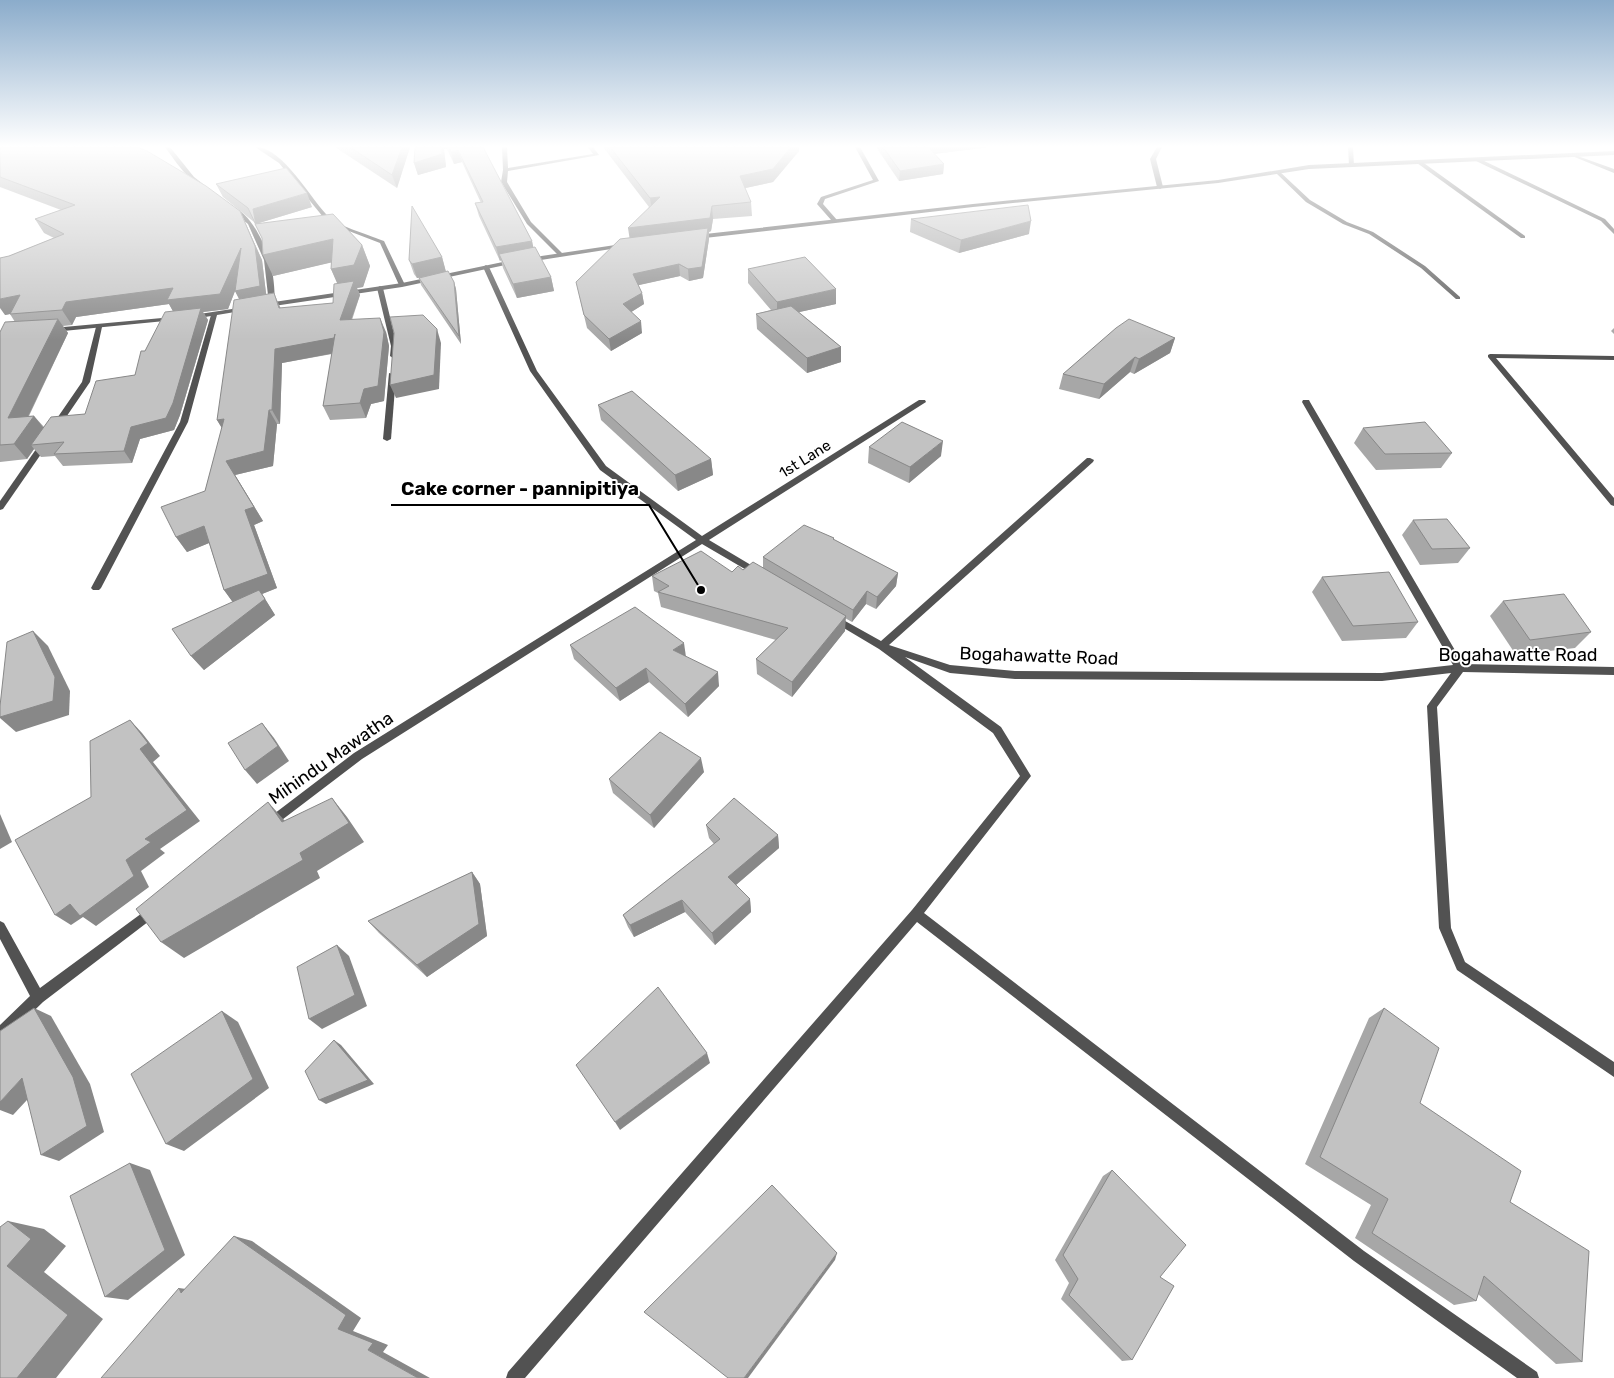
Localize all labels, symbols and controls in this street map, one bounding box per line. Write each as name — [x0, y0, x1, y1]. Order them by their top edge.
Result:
street label: 1st Lane — [776, 436, 834, 482]
callout: Cake corner - pannipitiya — [391, 471, 649, 505]
text: Cake corner - pannipitiya — [401, 477, 639, 500]
street label: Bogahawatte Road — [959, 642, 1119, 670]
street label: Bogahawatte Road — [1438, 644, 1598, 666]
street label: Mihindu Mawatha — [264, 707, 398, 809]

